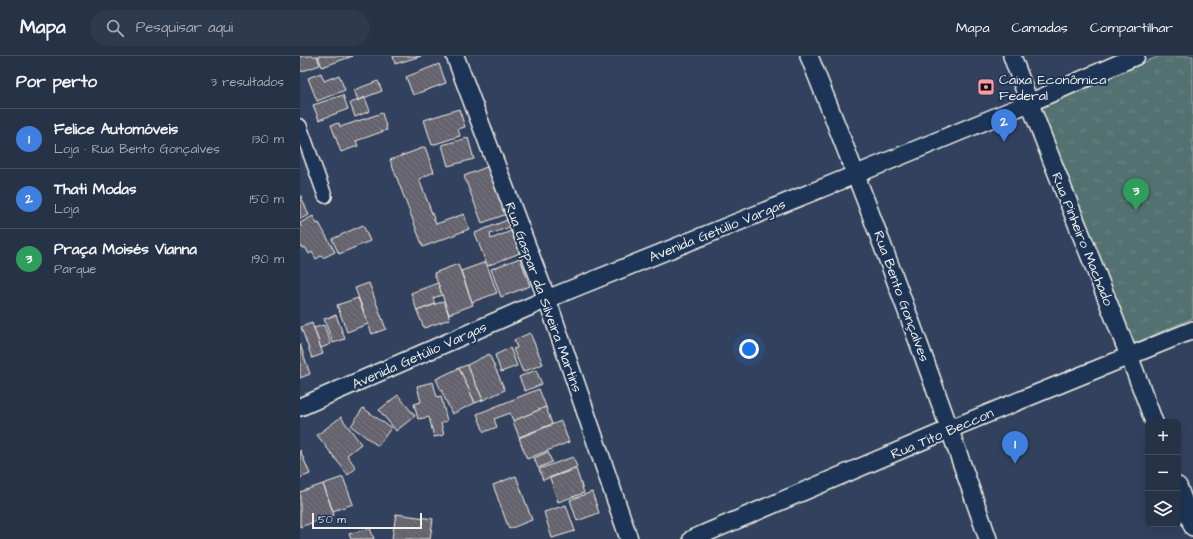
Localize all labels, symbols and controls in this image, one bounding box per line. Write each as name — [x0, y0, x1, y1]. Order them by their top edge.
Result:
search box — [90, 10, 370, 46]
text: Mapa — [20, 14, 66, 41]
icon: search — [104, 17, 126, 39]
text: Pesquisar aqui — [136, 17, 233, 38]
text: Mapa — [956, 18, 990, 38]
text: Camadas — [1012, 18, 1068, 38]
text: Compartilhar — [1090, 18, 1173, 38]
text: Por perto — [16, 70, 97, 94]
place label: Caixa Econômica Federal — [999, 70, 1106, 106]
text: 3 resultados — [210, 73, 284, 91]
bank icon: Caixa Econômica Federal — [976, 77, 996, 97]
pin: 2 — [991, 109, 1017, 142]
text: Felice Automóveis — [54, 119, 178, 140]
text: 1 — [28, 130, 30, 148]
text: 130 m — [252, 130, 284, 148]
text: Loja · Rua Bento Gonçalves — [54, 140, 220, 158]
street label: Rua Pinheiro Machado — [1046, 170, 1118, 309]
pin: 3 — [1123, 178, 1149, 211]
text: Thati Modas — [54, 179, 136, 200]
text: 2 — [25, 190, 33, 208]
text: 150 m — [250, 190, 284, 208]
street label: Avenida Getúlio Vargas — [646, 194, 789, 267]
text: Loja — [54, 200, 79, 218]
street label: Rua Gaspar da Silveira Martins — [499, 200, 587, 395]
street label: Rua Bento Gonçalves — [868, 228, 934, 365]
text: Praça Moisés Vianna — [54, 239, 197, 260]
text: 3 — [26, 250, 32, 268]
text: 190 m — [251, 250, 284, 268]
text: Parque — [54, 260, 96, 278]
street label: Avenida Getúlio Vargas — [349, 317, 490, 395]
your location — [739, 339, 759, 359]
street label: Rua Tito Beccon — [888, 403, 997, 465]
map controls — [1145, 419, 1181, 527]
button: + — [1145, 419, 1181, 455]
pin: 1 — [1002, 431, 1028, 464]
button: − — [1145, 455, 1181, 491]
button: layers — [1145, 491, 1181, 527]
scale bar — [312, 511, 422, 530]
text: 50 m — [318, 512, 346, 527]

